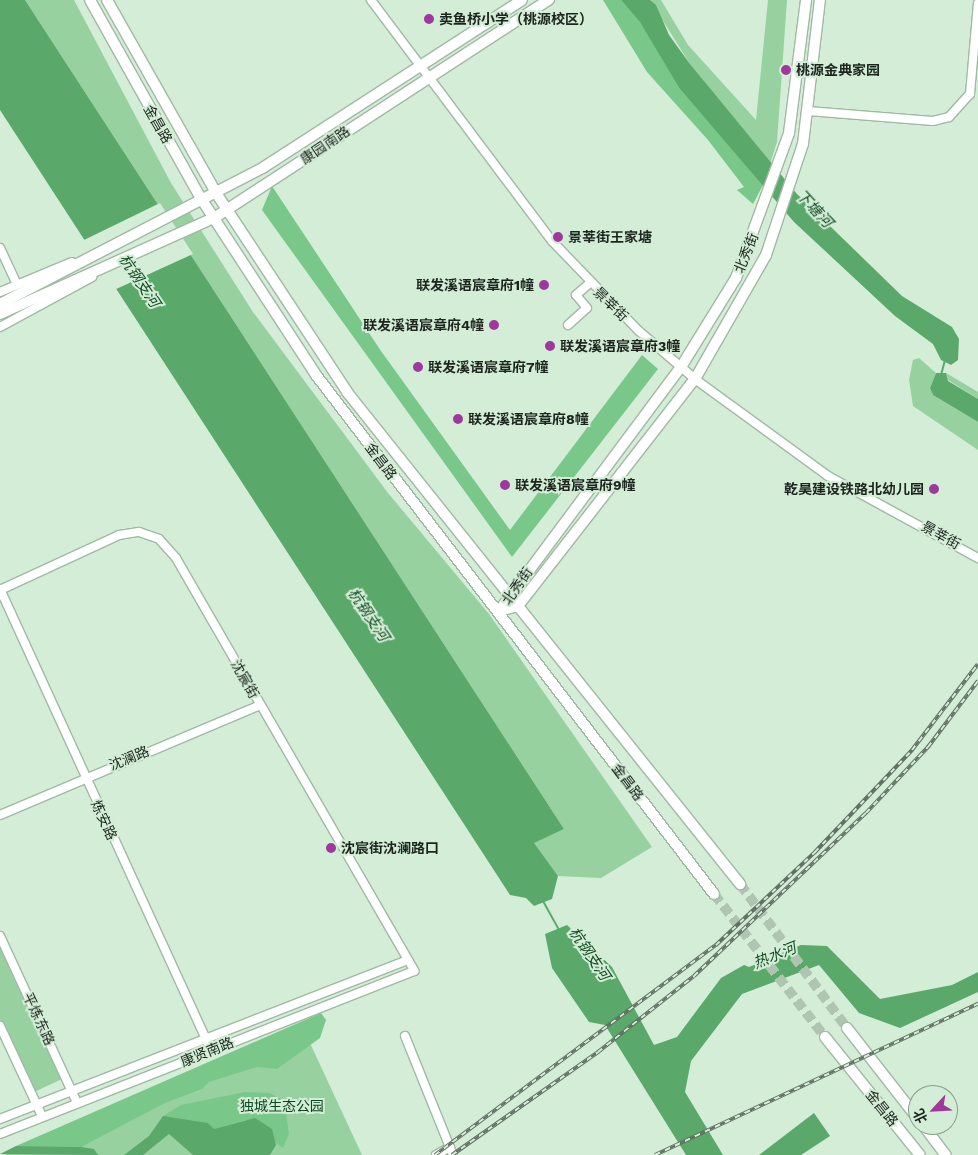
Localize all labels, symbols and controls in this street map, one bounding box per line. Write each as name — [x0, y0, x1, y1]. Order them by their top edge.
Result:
place label: 卖鱼桥小学（桃源校区） — [439, 11, 593, 27]
marker: 卖鱼桥小学（桃源校区） — [423, 13, 435, 25]
place label: 桃源金典家园 — [796, 62, 880, 78]
marker: 桃源金典家园 — [780, 64, 792, 76]
street label: 金昌路 — [140, 102, 176, 146]
street label: 康园南路 — [297, 122, 353, 168]
water label: 下塘河 — [792, 186, 836, 232]
place label: 景莘街王家塘 — [568, 229, 652, 245]
street label: 北秀街 — [730, 230, 762, 276]
marker: 景莘街王家塘 — [552, 231, 564, 243]
water label: 杭钢支河 — [115, 251, 163, 311]
place label: 联发溪语宸章府1幢 — [416, 277, 534, 293]
marker: 联发溪语宸章府1幢 — [538, 279, 550, 291]
street label: 景莘街 — [590, 283, 632, 325]
place label: 联发溪语宸章府4幢 — [363, 317, 484, 333]
marker: 联发溪语宸章府4幢 — [488, 319, 500, 331]
place label: 联发溪语宸章府3幢 — [560, 338, 680, 354]
marker: 联发溪语宸章府3幢 — [544, 340, 556, 352]
place label: 联发溪语宸章府7幢 — [428, 359, 549, 375]
marker: 联发溪语宸章府7幢 — [412, 361, 424, 373]
place label: 联发溪语宸章府8幢 — [468, 411, 589, 427]
marker: 联发溪语宸章府8幢 — [452, 413, 464, 425]
street label: 金昌路 — [362, 439, 400, 483]
place label: 联发溪语宸章府9幢 — [515, 477, 636, 493]
marker: 联发溪语宸章府9幢 — [499, 479, 511, 491]
place label: 乾昊建设铁路北幼儿园 — [784, 481, 924, 497]
marker: 乾昊建设铁路北幼儿园 — [928, 483, 940, 495]
street label: 景莘街 — [919, 517, 963, 553]
street label: 北秀街 — [498, 564, 536, 608]
water label: 杭钢支河 — [344, 585, 392, 645]
street label: 沈宸街 — [227, 657, 263, 701]
street label: 沈澜路 — [106, 742, 152, 774]
street label: 金昌路 — [609, 760, 647, 804]
street label: 炼安路 — [88, 797, 120, 843]
place label: 沈宸街沈澜路口 — [341, 840, 439, 856]
marker: 沈宸街沈澜路口 — [325, 842, 337, 854]
water label: 杭钢支河 — [565, 924, 613, 984]
water label: 热水河 — [751, 939, 799, 973]
street label: 平炼东路 — [20, 990, 58, 1048]
street label: 康贤南路 — [178, 1034, 236, 1070]
north arrow — [908, 1085, 958, 1135]
street label: 金昌路 — [862, 1086, 902, 1130]
park label: 独城生态公园 — [240, 1098, 324, 1114]
text: 北 — [910, 1106, 931, 1126]

